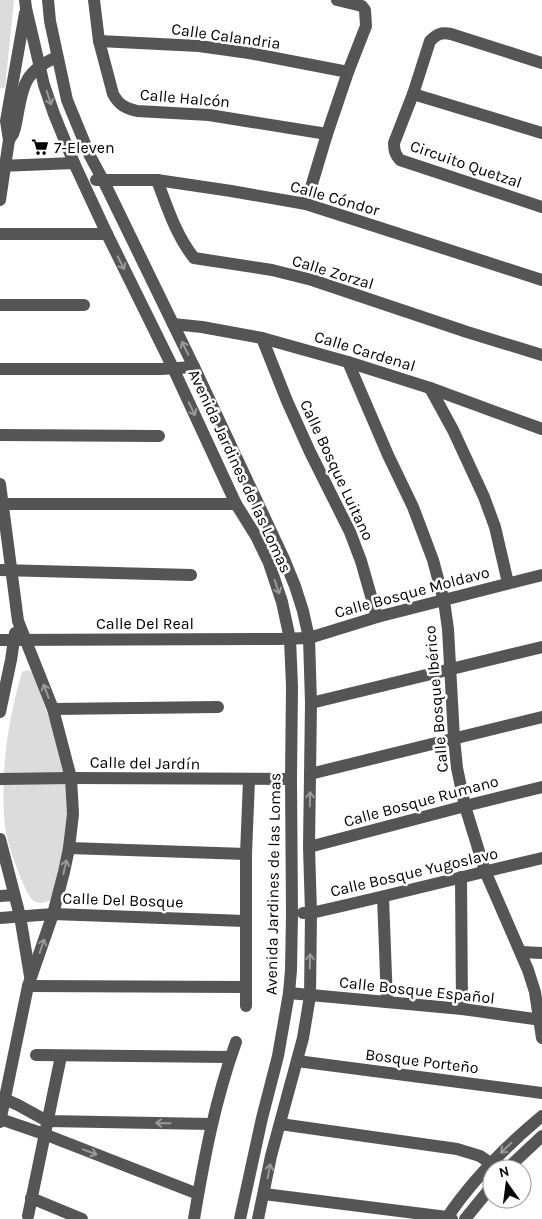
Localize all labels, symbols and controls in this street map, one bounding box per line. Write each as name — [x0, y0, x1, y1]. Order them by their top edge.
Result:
street label: Calle Calandria — [170, 19, 282, 53]
street label: Calle Halcón — [139, 85, 231, 111]
one-way arrow — [44, 90, 54, 106]
street label: Circuito Quetzal — [408, 136, 524, 192]
supermarket icon: 7-Eleven — [30, 137, 50, 157]
place label: 7-Eleven — [54, 138, 115, 157]
street label: Calle Cóndor — [288, 176, 382, 220]
street label: Calle Zorzal — [290, 251, 376, 293]
one-way arrow — [117, 255, 126, 270]
street label: Calle Cardenal — [312, 327, 418, 375]
one-way arrow — [180, 340, 190, 355]
street label: Avenida Jardines de las Lomas — [184, 366, 296, 576]
street label: Calle Bosque Luitano — [296, 397, 378, 543]
one-way arrow — [188, 401, 198, 416]
street label: Calle Bosque Moldavo — [332, 562, 492, 622]
one-way arrow — [272, 579, 282, 595]
street label: Calle Del Real — [96, 614, 194, 633]
street label: Calle Bosque Ibérico — [420, 625, 452, 773]
one-way arrow — [41, 684, 50, 699]
street label: Calle del Jardín — [90, 753, 200, 773]
street label: Calle Bosque Rumano — [342, 771, 500, 831]
street label: Avenida Jardines de las Lomas — [262, 773, 284, 995]
one-way arrow — [305, 791, 315, 808]
street label: Calle Bosque Yugoslavo — [328, 843, 500, 901]
one-way arrow — [61, 859, 70, 875]
street label: Calle Del Bosque — [62, 888, 184, 912]
one-way arrow — [37, 938, 47, 954]
one-way arrow — [305, 954, 315, 970]
street label: Calle Bosque Español — [338, 972, 496, 1008]
street label: Bosque Porteño — [364, 1045, 480, 1077]
one-way arrow — [155, 1118, 171, 1128]
one-way arrow — [500, 1142, 512, 1154]
one-way arrow — [82, 1148, 97, 1157]
north arrow — [482, 1159, 532, 1209]
text: N — [497, 1162, 511, 1181]
one-way arrow — [264, 1164, 274, 1180]

